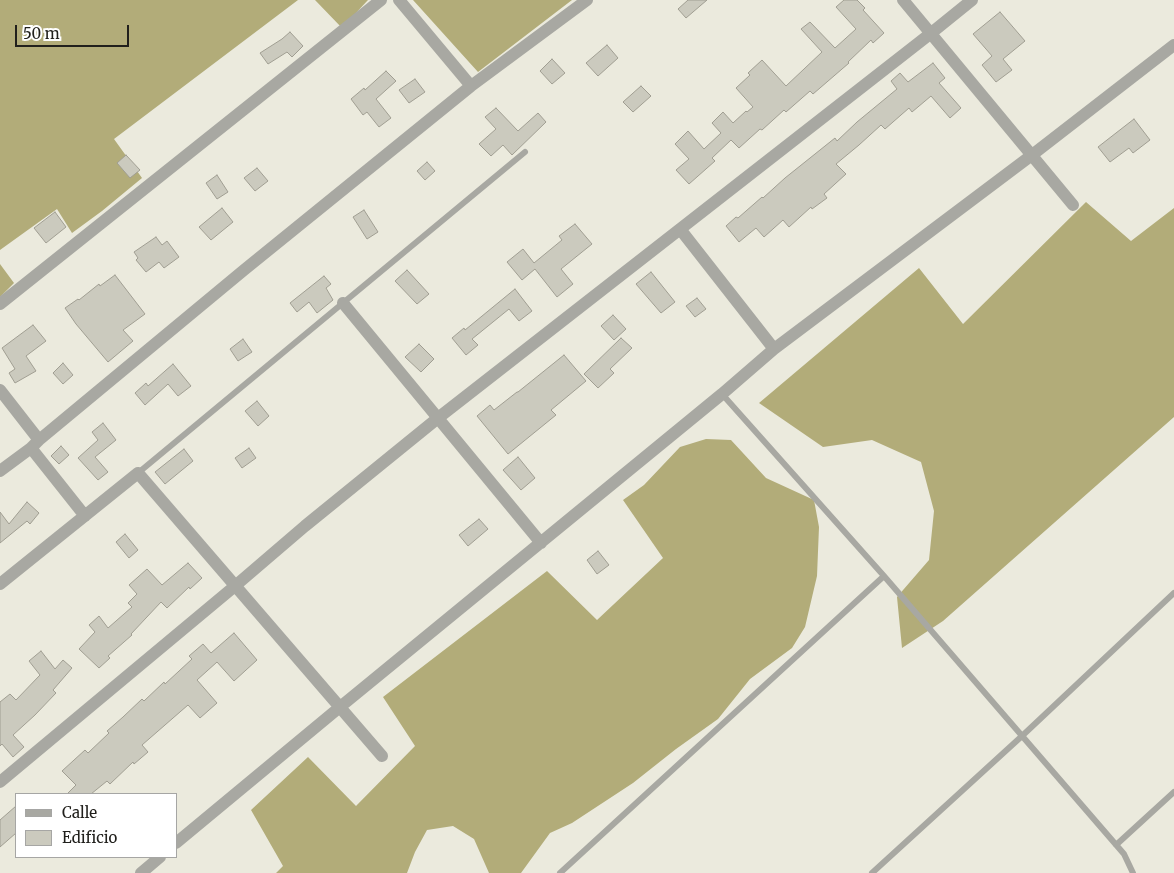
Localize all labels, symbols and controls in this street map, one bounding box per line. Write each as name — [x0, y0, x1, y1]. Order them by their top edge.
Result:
scale bar — [18, 15, 131, 47]
text: 50 m — [23, 24, 60, 43]
legend — [15, 793, 178, 858]
text: Calle — [62, 803, 97, 822]
text: Edificio — [62, 828, 117, 847]

